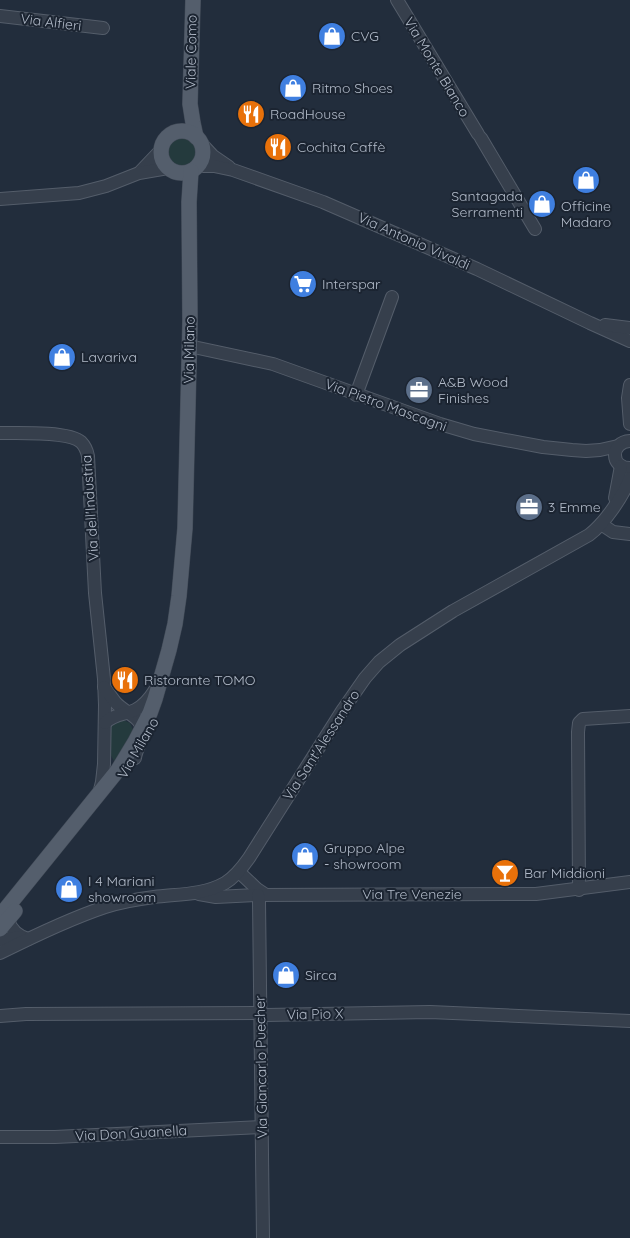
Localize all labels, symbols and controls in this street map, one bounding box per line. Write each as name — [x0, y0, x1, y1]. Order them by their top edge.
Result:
street label: Via Alfieri — [20, 9, 82, 35]
street label: Via Monte Bianco — [400, 14, 474, 120]
street label: Viale Como — [181, 15, 201, 89]
shop icon: CVG — [317, 21, 347, 51]
place label: CVG — [351, 27, 379, 45]
shop icon: Ritmo Shoes — [278, 73, 308, 103]
place label: Ritmo Shoes — [312, 79, 393, 97]
restaurant icon: RoadHouse — [236, 99, 266, 129]
place label: RoadHouse — [270, 105, 346, 123]
restaurant icon: Cochita Caffè — [263, 132, 293, 162]
place label: Cochita Caffè — [297, 138, 386, 156]
shop icon: Officine Madaro — [571, 165, 601, 195]
place label: Santagada Serramenti — [451, 187, 523, 221]
shop icon: Santagada Serramenti — [527, 189, 557, 219]
place label: Officine Madaro — [561, 197, 611, 231]
street label: Via Antonio Vivaldi — [355, 208, 473, 274]
supermarket icon: Interspar — [288, 269, 318, 299]
place label: Interspar — [322, 275, 381, 293]
street label: Via Milano — [179, 316, 199, 384]
shop icon: Lavariva — [47, 342, 77, 372]
place label: Lavariva — [81, 348, 137, 366]
place label: A&B Wood Finishes — [438, 373, 508, 407]
street label: Via Pietro Mascagni — [323, 375, 449, 435]
office icon: A&B Wood Finishes — [404, 375, 434, 405]
street label: Via dell'Industria — [77, 454, 103, 562]
office icon: 3 Emme — [514, 492, 544, 522]
place label: 3 Emme — [548, 498, 601, 516]
restaurant icon: Ristorante TOMO — [110, 665, 140, 695]
place label: Ristorante TOMO — [144, 671, 256, 689]
street label: Via Sant'Alessandro — [278, 686, 364, 804]
street label: Via Milano — [113, 714, 163, 782]
place label: Gruppo Alpe - showroom — [324, 839, 405, 873]
shop icon: Gruppo Alpe - showroom — [290, 841, 320, 871]
bar icon: Bar Middioni — [490, 858, 520, 888]
place label: Bar Middioni — [524, 864, 605, 882]
place label: I 4 Mariani showroom — [88, 872, 156, 906]
shop icon: I 4 Mariani showroom — [54, 874, 84, 904]
street label: Via Tre Venezie — [362, 885, 462, 903]
shop icon: Sirca — [271, 960, 301, 990]
place label: Sirca — [305, 966, 337, 984]
street label: Via Giancarlo Puecher — [251, 995, 271, 1139]
street label: Via Pio X — [286, 1004, 344, 1023]
street label: Via Don Guanella — [74, 1121, 188, 1145]

